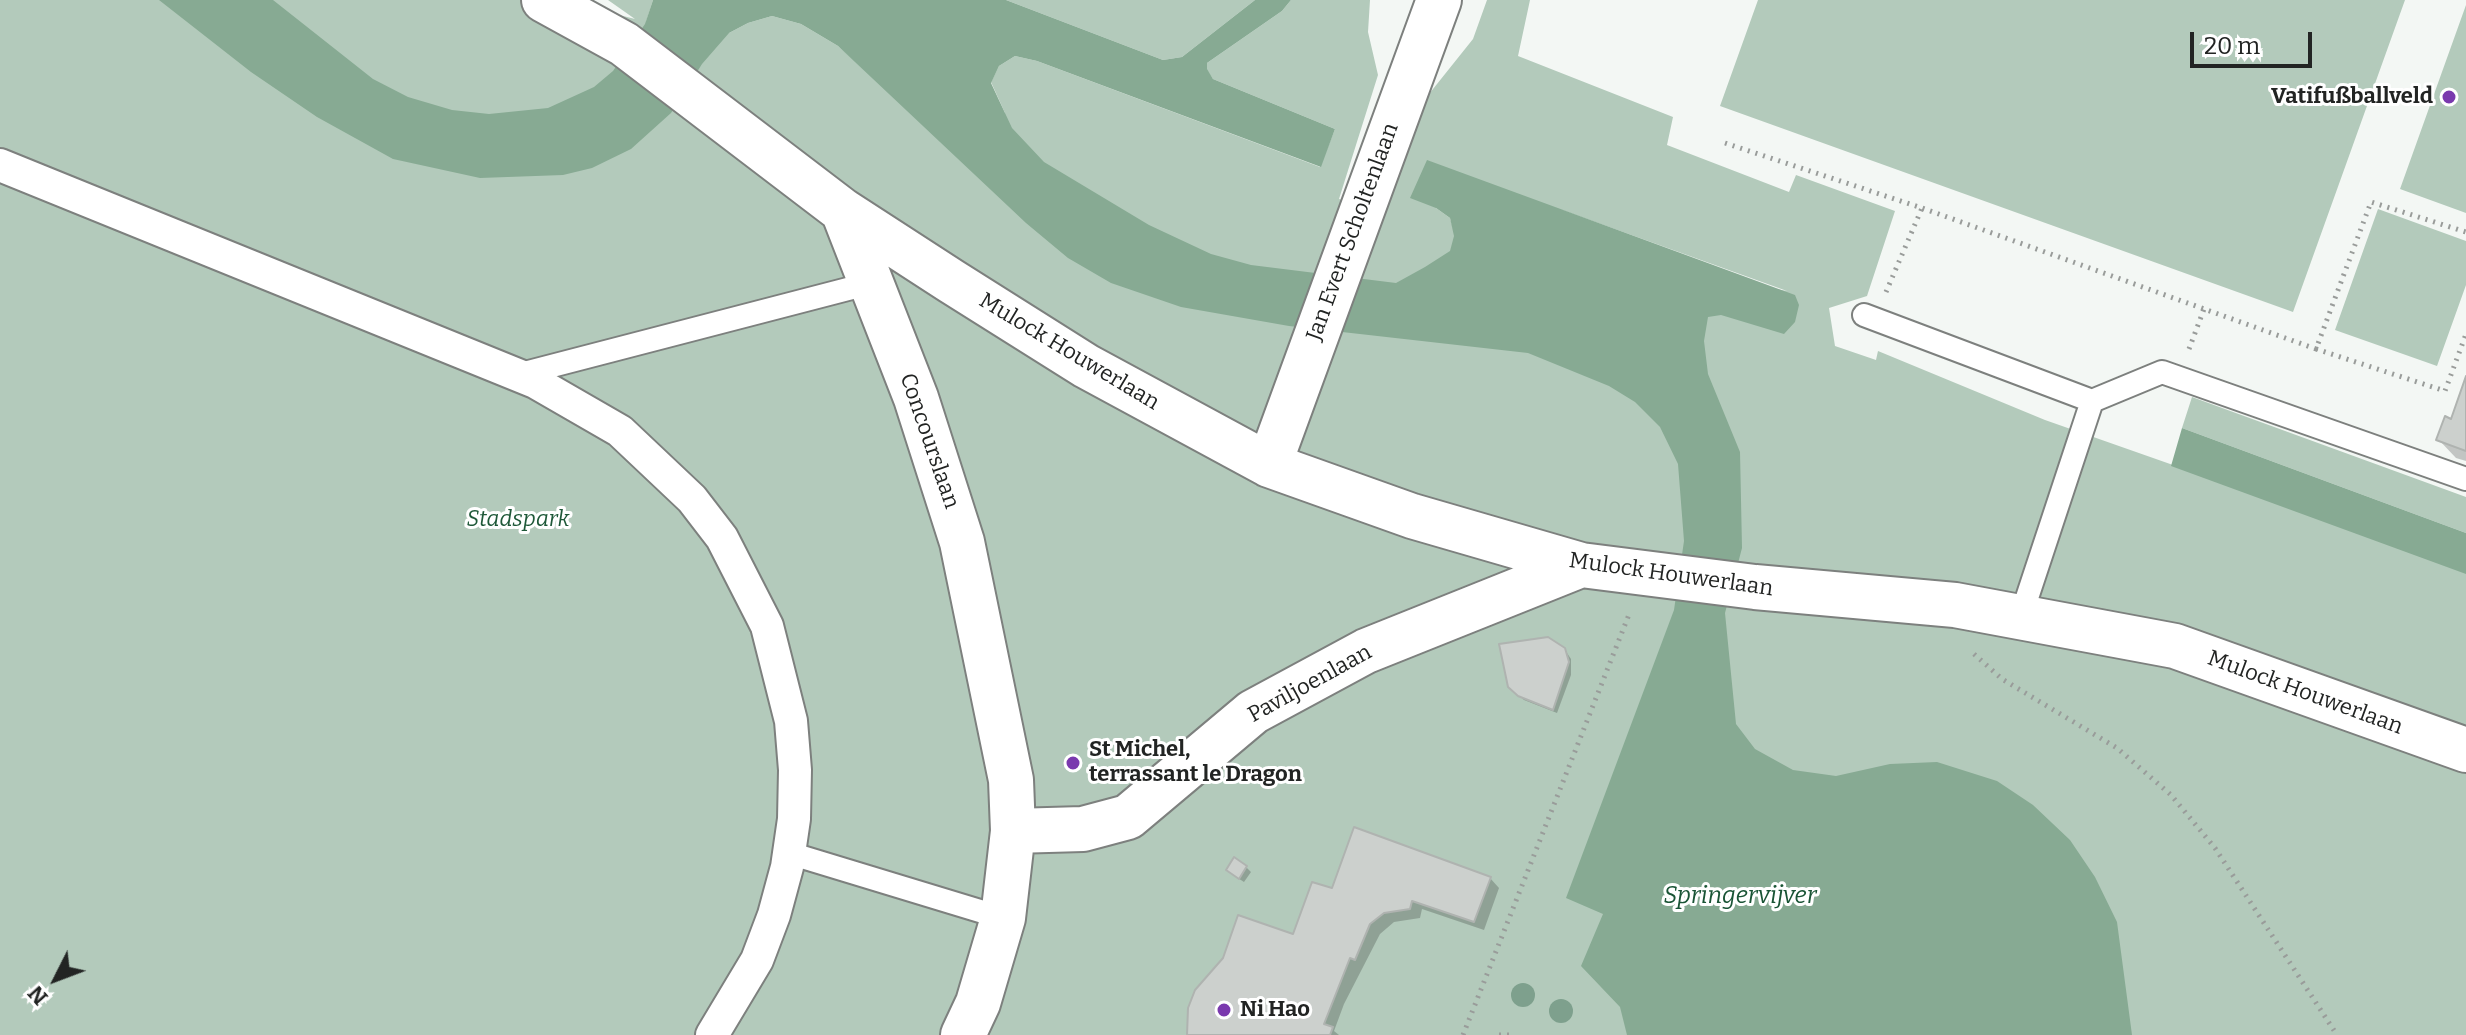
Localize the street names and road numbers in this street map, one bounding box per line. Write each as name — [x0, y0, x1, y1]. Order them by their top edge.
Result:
street label: Jan Evert Scholtenlaan — [1301, 120, 1405, 344]
street label: Mulock Houwerlaan — [974, 288, 1164, 416]
street label: Concourslaan — [894, 370, 964, 512]
street label: Mulock Houwerlaan — [1567, 548, 1775, 602]
street label: Paviljoenlaan — [1244, 639, 1376, 729]
street label: Mulock Houwerlaan — [2204, 645, 2406, 741]

